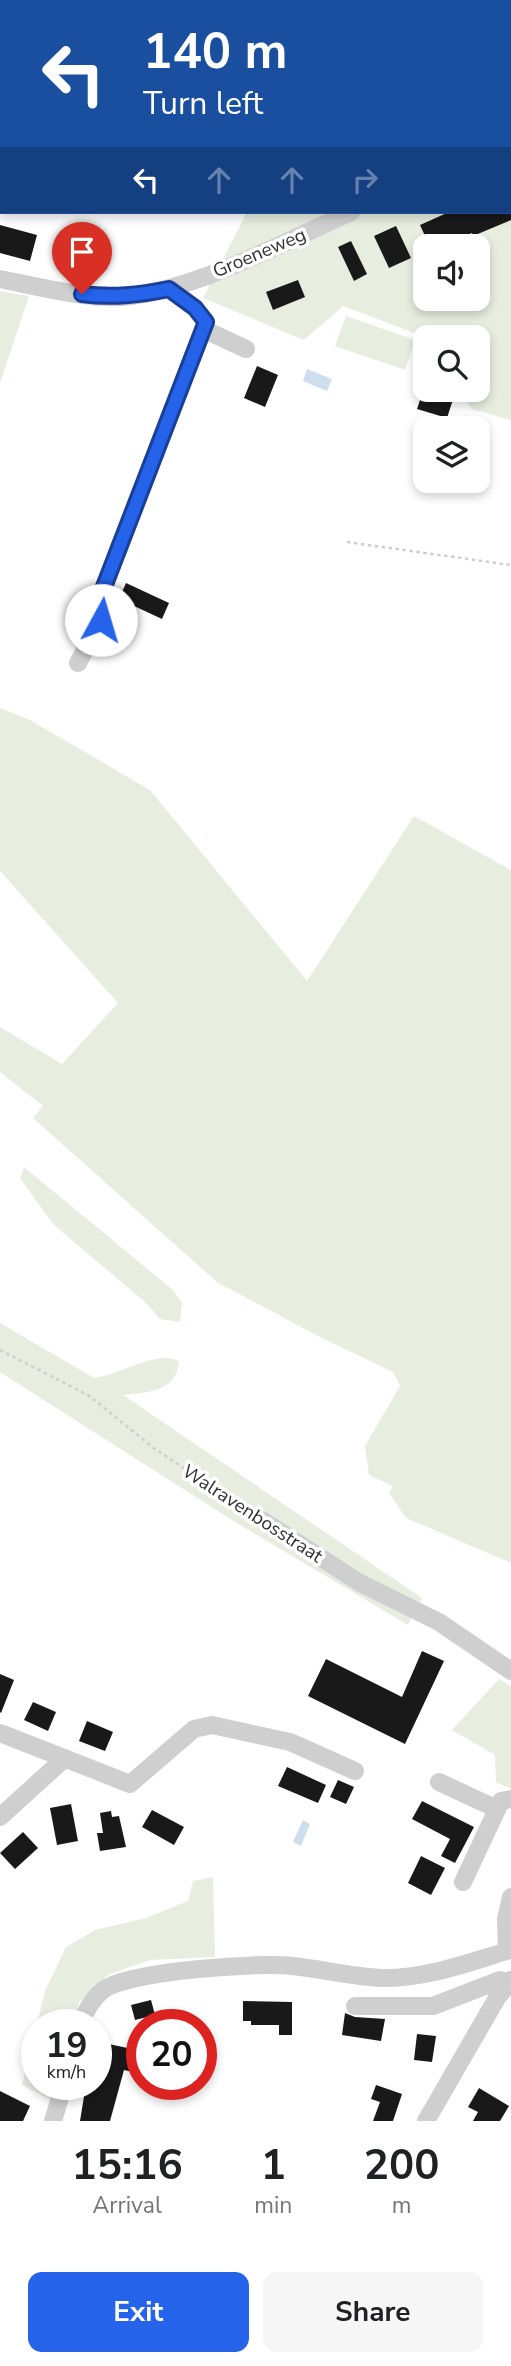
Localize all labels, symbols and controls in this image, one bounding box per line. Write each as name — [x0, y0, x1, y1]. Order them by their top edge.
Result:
text: 140 m — [143, 18, 287, 85]
icon: left — [28, 28, 119, 119]
text: Turn left — [143, 82, 263, 125]
icon: left — [127, 161, 165, 199]
icon: ahead — [200, 161, 238, 199]
icon: ahead — [273, 161, 311, 199]
icon: right — [346, 161, 384, 199]
pin — [52, 222, 112, 294]
street label: Groeneweg — [209, 222, 310, 284]
icon: arrive — [63, 233, 101, 271]
map controls — [413, 234, 490, 493]
button: sound — [413, 234, 490, 311]
button: search — [413, 325, 490, 402]
button: layers — [413, 416, 490, 493]
position arrow — [64, 583, 138, 657]
street label: Walravenbosstraat — [177, 1459, 328, 1569]
speed limit sign: 20 — [126, 2009, 217, 2100]
text: 19 — [45, 2022, 88, 2069]
text: km/h — [47, 2060, 86, 2084]
text: 15:16 — [72, 2137, 183, 2194]
text: 1 — [261, 2137, 286, 2194]
text: 200 — [364, 2137, 439, 2194]
text: Arrival — [93, 2190, 162, 2221]
text: min — [254, 2190, 292, 2221]
text: m — [392, 2190, 412, 2221]
button: Exit — [28, 2272, 249, 2352]
button: Share — [263, 2272, 483, 2352]

